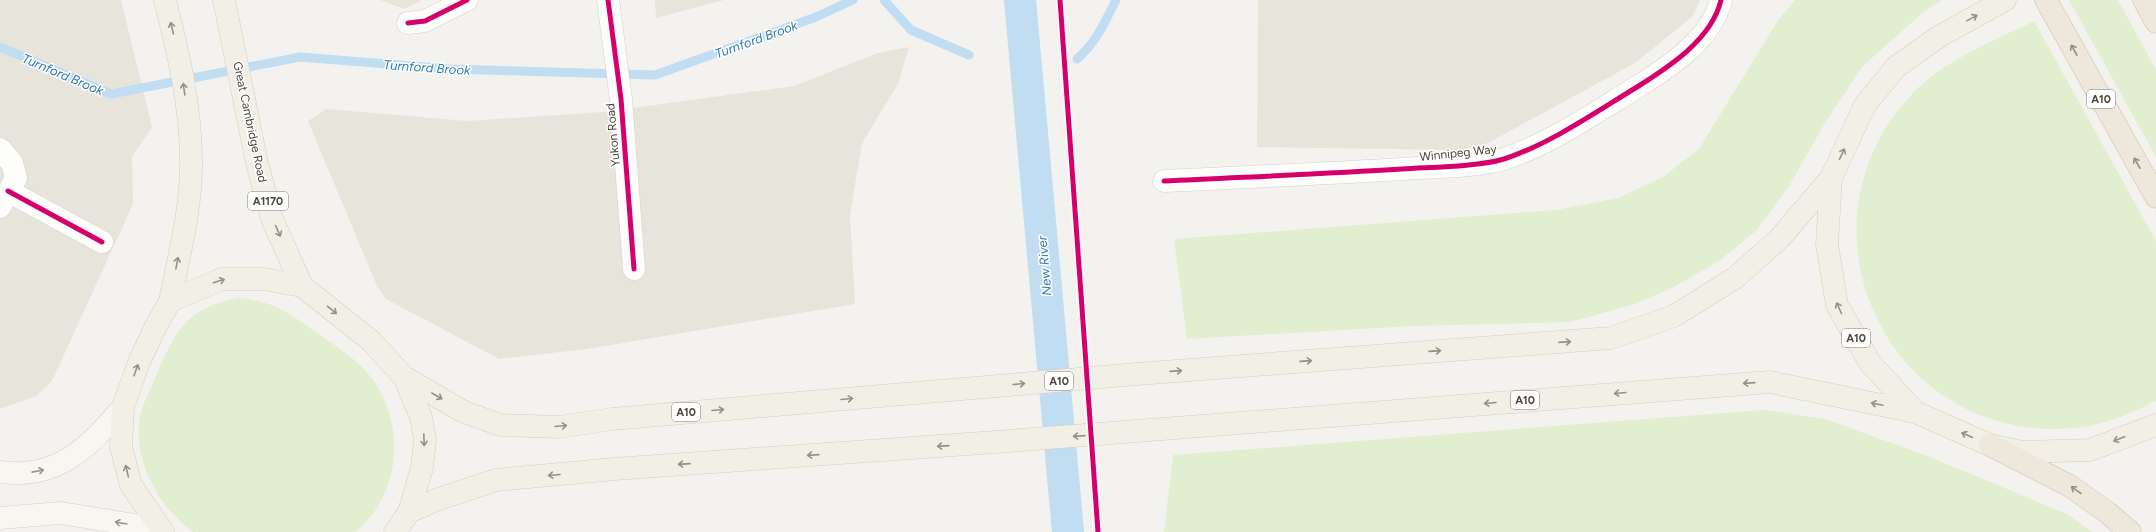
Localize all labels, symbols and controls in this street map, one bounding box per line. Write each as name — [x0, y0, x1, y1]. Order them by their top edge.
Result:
one-way arrow — [1966, 14, 1978, 22]
water label: Turnford Brook — [713, 17, 800, 61]
one-way arrow — [168, 22, 175, 35]
one-way arrow — [2069, 44, 2077, 56]
water label: Turnford Brook — [20, 51, 106, 99]
water label: Turnford Brook — [383, 57, 471, 78]
street label: Great Cambridge Road — [230, 60, 270, 184]
one-way arrow — [180, 83, 188, 96]
road number: A10 — [2087, 90, 2115, 108]
street label: Yukon Road — [603, 103, 623, 167]
street label: Winnipeg Way — [1419, 142, 1498, 164]
one-way arrow — [1839, 148, 1846, 160]
one-way arrow — [2132, 158, 2140, 170]
road number: A1170 — [248, 192, 288, 210]
one-way arrow — [274, 225, 282, 237]
water label: New River — [1034, 235, 1055, 296]
one-way arrow — [174, 257, 182, 270]
one-way arrow — [212, 277, 225, 284]
one-way arrow — [1835, 302, 1842, 314]
one-way arrow — [327, 306, 338, 315]
road number: A10 — [1842, 329, 1870, 347]
one-way arrow — [1558, 338, 1571, 345]
one-way arrow — [1428, 348, 1441, 355]
one-way arrow — [1299, 358, 1312, 365]
one-way arrow — [133, 364, 141, 376]
one-way arrow — [1169, 368, 1182, 375]
road number: A10 — [1045, 372, 1073, 390]
one-way arrow — [1012, 380, 1025, 388]
one-way arrow — [1743, 380, 1756, 387]
one-way arrow — [1614, 389, 1627, 396]
road number: A10 — [1511, 391, 1539, 409]
one-way arrow — [431, 393, 443, 401]
one-way arrow — [840, 395, 853, 402]
one-way arrow — [1871, 399, 1884, 407]
one-way arrow — [1484, 400, 1497, 407]
road number: A10 — [672, 403, 700, 421]
one-way arrow — [711, 406, 724, 413]
one-way arrow — [554, 422, 567, 429]
one-way arrow — [1961, 430, 1973, 438]
one-way arrow — [1073, 432, 1086, 439]
one-way arrow — [420, 433, 427, 446]
one-way arrow — [2114, 436, 2126, 444]
one-way arrow — [937, 442, 950, 449]
one-way arrow — [807, 452, 820, 459]
one-way arrow — [678, 461, 691, 468]
one-way arrow — [123, 465, 131, 478]
one-way arrow — [32, 466, 45, 474]
one-way arrow — [548, 471, 561, 479]
one-way arrow — [2071, 486, 2082, 494]
one-way arrow — [115, 519, 128, 527]

